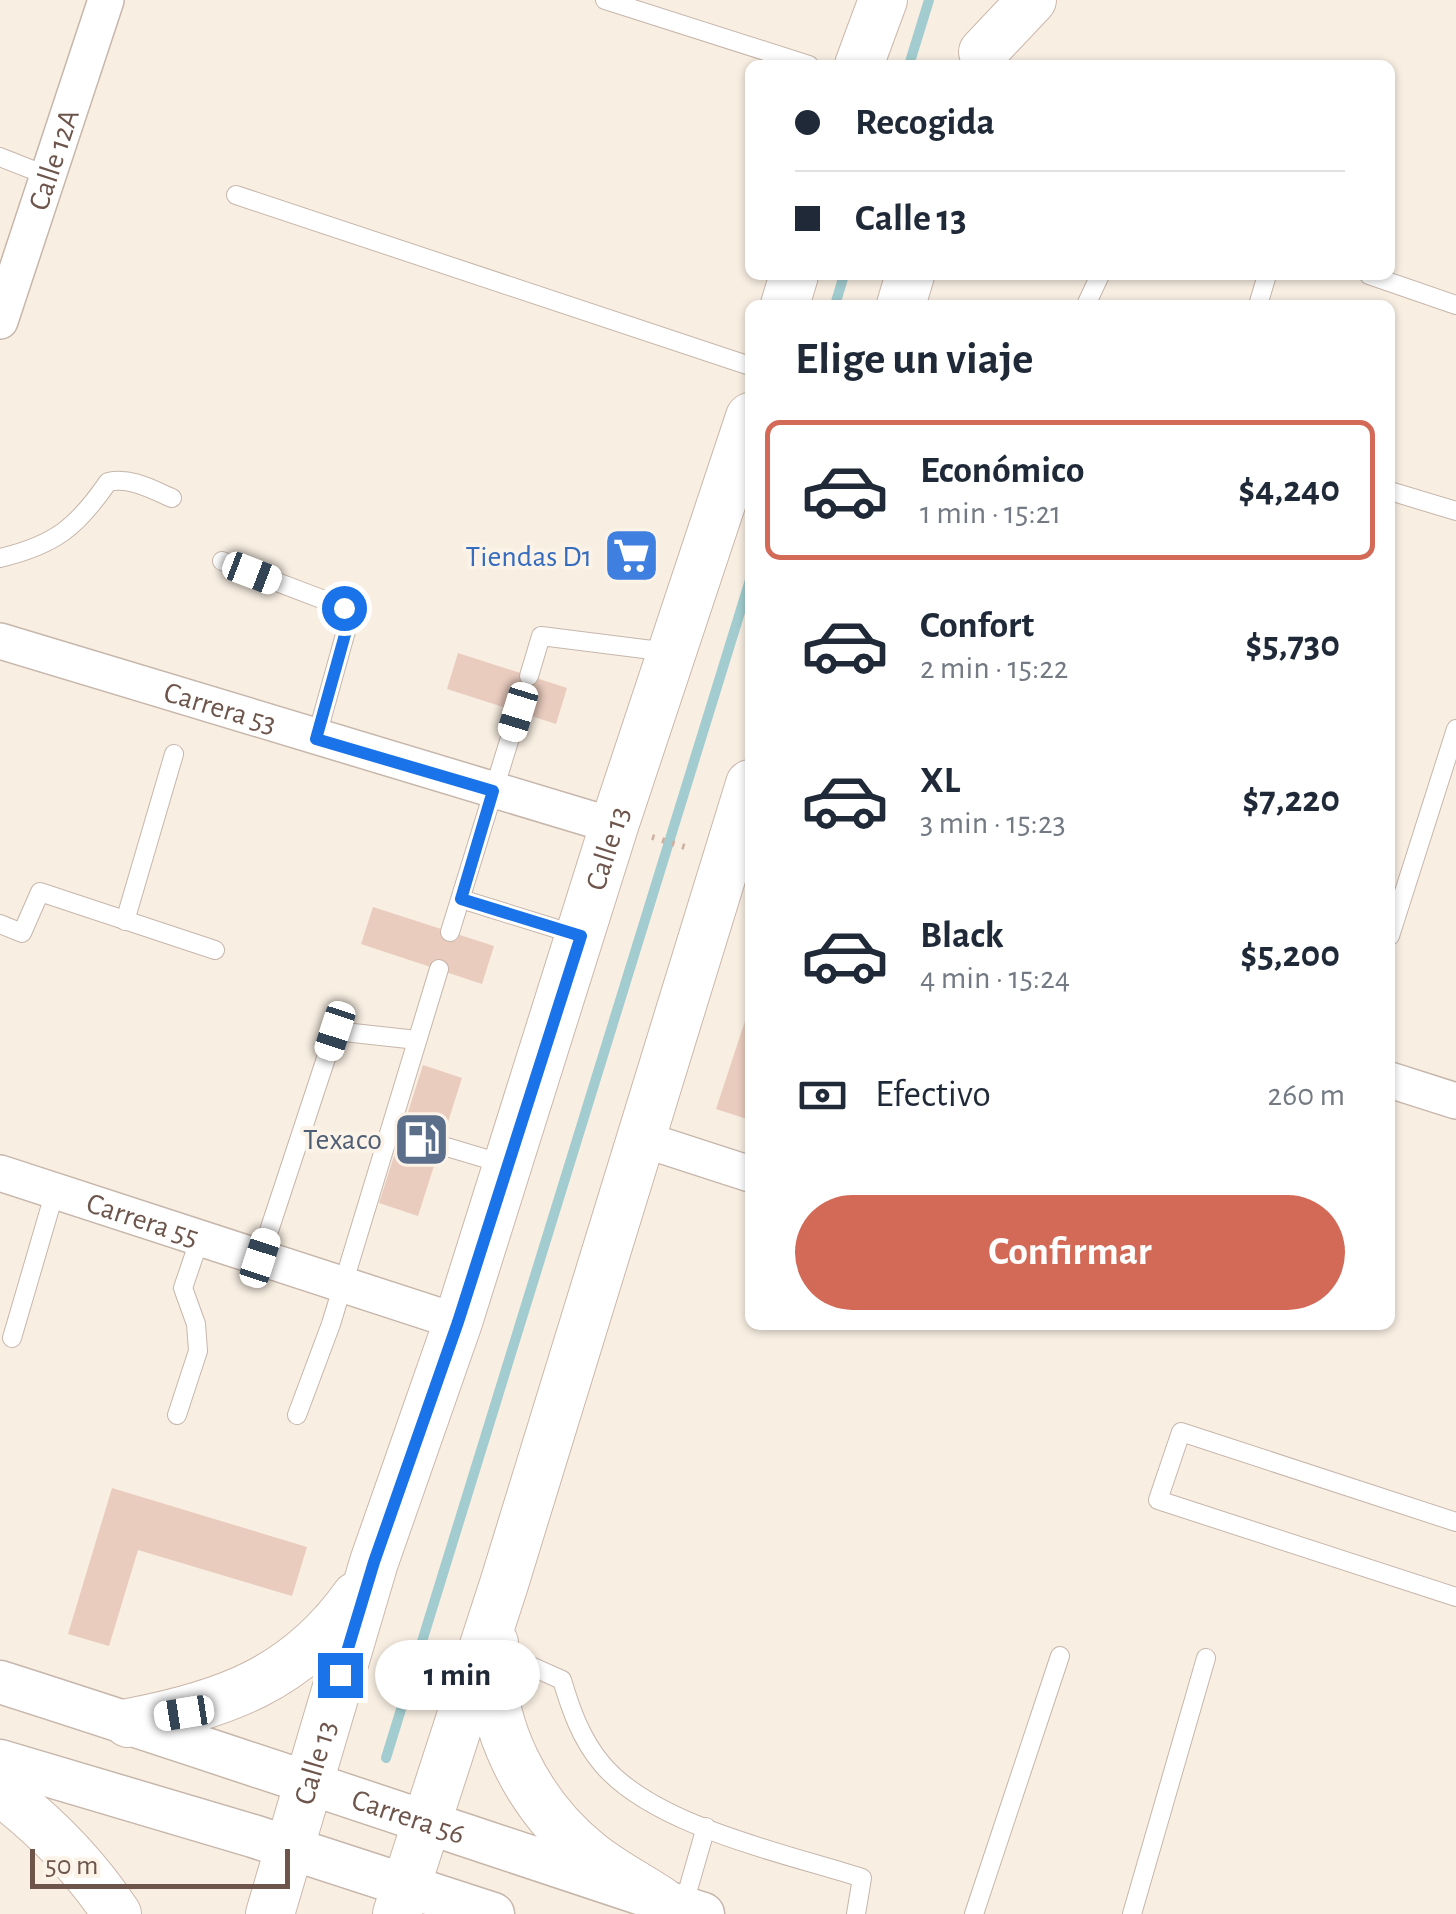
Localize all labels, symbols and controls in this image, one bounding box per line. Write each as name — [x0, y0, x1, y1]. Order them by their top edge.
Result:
text: Recogida — [855, 104, 995, 142]
street label: Calle 12A — [24, 106, 85, 214]
text: Calle 13 — [855, 200, 967, 238]
text: Elige un viaje — [795, 337, 1034, 382]
icon: car — [800, 445, 890, 535]
text: Económico — [920, 452, 1084, 490]
text: $4,240 — [1238, 471, 1340, 509]
text: 1 min · 15:21 — [920, 497, 1061, 529]
supermarket icon: Tiendas D1 — [601, 526, 661, 586]
place label: Tiendas D1 — [466, 542, 592, 572]
car — [219, 548, 285, 598]
route start — [322, 586, 367, 631]
icon: car — [800, 600, 890, 690]
text: Confort — [920, 607, 1034, 645]
text: $5,730 — [1245, 626, 1340, 664]
text: 2 min · 15:22 — [920, 652, 1068, 684]
street label: Carrera 53 — [160, 677, 280, 739]
car — [495, 679, 541, 745]
icon: car — [800, 755, 890, 845]
text: XL — [920, 762, 960, 800]
text: $7,220 — [1242, 781, 1340, 819]
street label: Calle 13 — [581, 803, 635, 894]
text: 3 min · 15:23 — [920, 807, 1066, 839]
icon: car — [800, 910, 890, 1000]
text: Black — [920, 917, 1004, 955]
text: $5,200 — [1240, 936, 1340, 974]
text: 4 min · 15:24 — [920, 962, 1070, 994]
car — [311, 998, 359, 1064]
icon: cash — [795, 1068, 850, 1123]
text: Efectivo — [875, 1076, 991, 1114]
text: 260 m — [1268, 1079, 1345, 1111]
fuel station icon: Texaco — [391, 1109, 451, 1169]
place label: Texaco — [303, 1125, 382, 1155]
street label: Carrera 55 — [83, 1188, 202, 1253]
button: Confirmar — [795, 1195, 1345, 1310]
car — [236, 1225, 284, 1291]
callout: 1 min — [375, 1640, 540, 1710]
route end — [318, 1653, 363, 1698]
text: 1 min — [424, 1659, 491, 1691]
car — [152, 1693, 216, 1733]
street label: Calle 13 — [289, 1717, 342, 1808]
street label: Carrera 56 — [348, 1784, 468, 1850]
scale bar — [30, 1844, 290, 1888]
text: 50 m — [45, 1852, 99, 1880]

